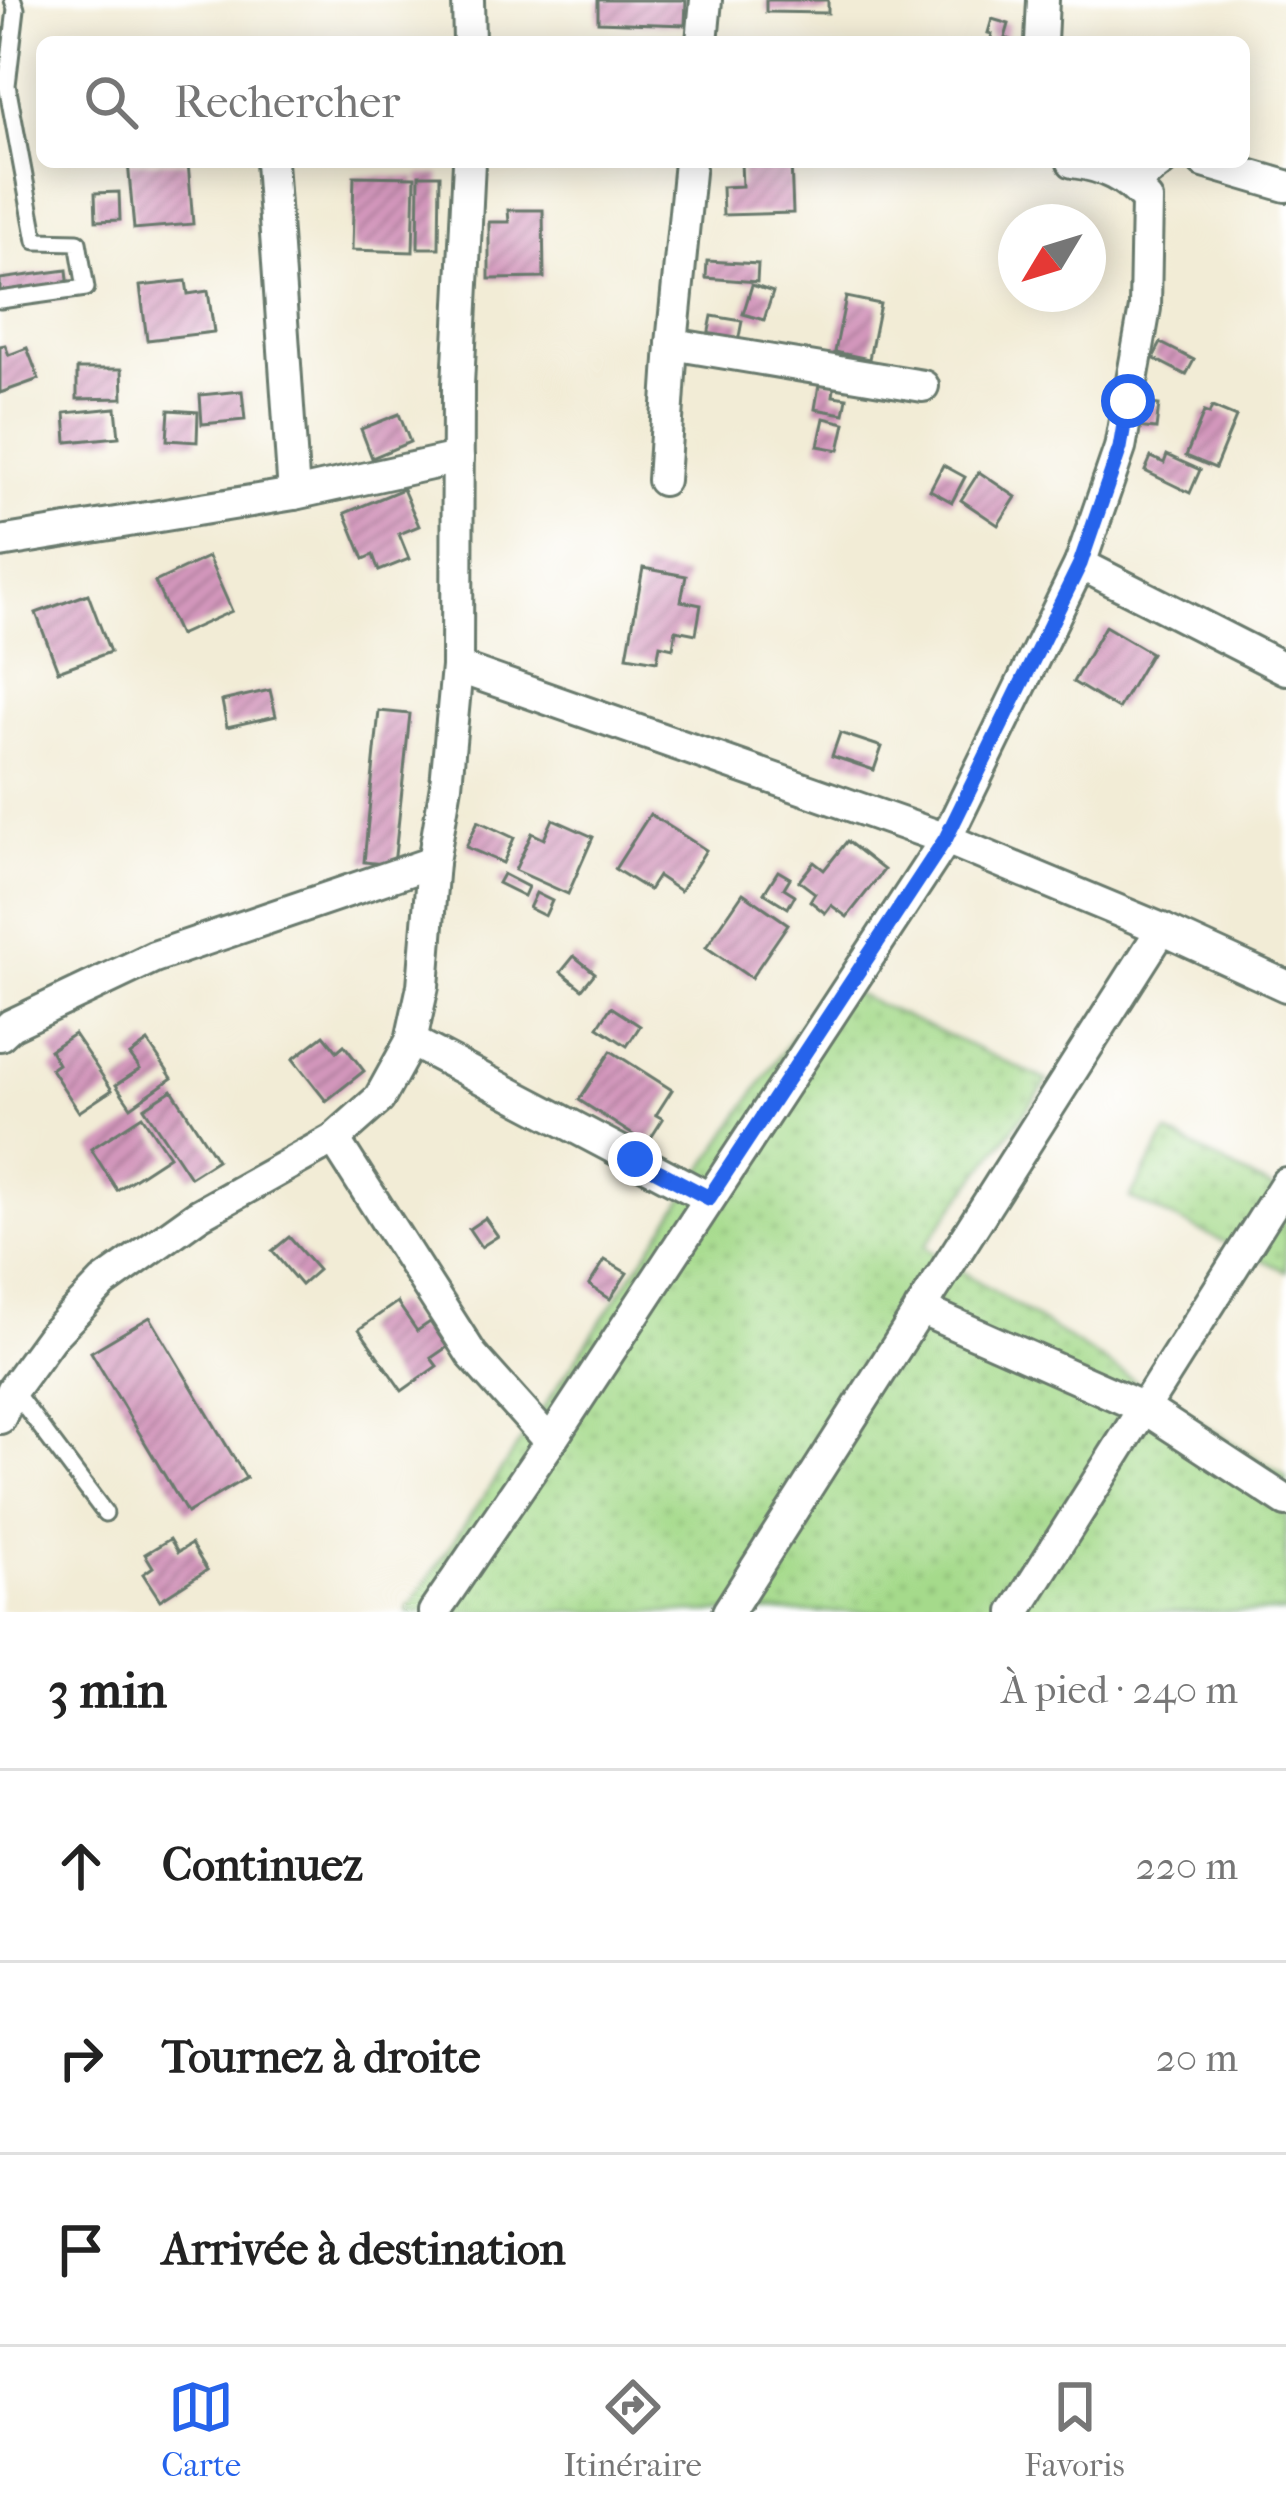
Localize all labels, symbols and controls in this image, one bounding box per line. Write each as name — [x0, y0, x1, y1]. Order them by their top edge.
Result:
search box — [36, 36, 1250, 168]
icon: search — [78, 69, 144, 135]
text: Rechercher — [174, 76, 400, 129]
north arrow — [998, 204, 1106, 312]
route start — [1101, 374, 1155, 428]
route end — [608, 1132, 662, 1186]
text: 3 min — [48, 1660, 167, 1720]
text: À pied · 240 m — [1002, 1667, 1238, 1713]
icon: ahead — [48, 1833, 114, 1899]
text: Continuez — [162, 1839, 363, 1892]
text: 220 m — [1136, 1843, 1238, 1889]
icon: right — [48, 2025, 114, 2091]
text: Tournez à droite — [162, 2031, 481, 2084]
text: 20 m — [1156, 2035, 1238, 2081]
icon: arrive — [48, 2217, 114, 2283]
text: Arrivée à destination — [162, 2223, 566, 2276]
tab: Carte — [161, 2374, 241, 2485]
tab: Itinéraire — [563, 2374, 702, 2485]
tab: Favoris — [1024, 2374, 1125, 2485]

